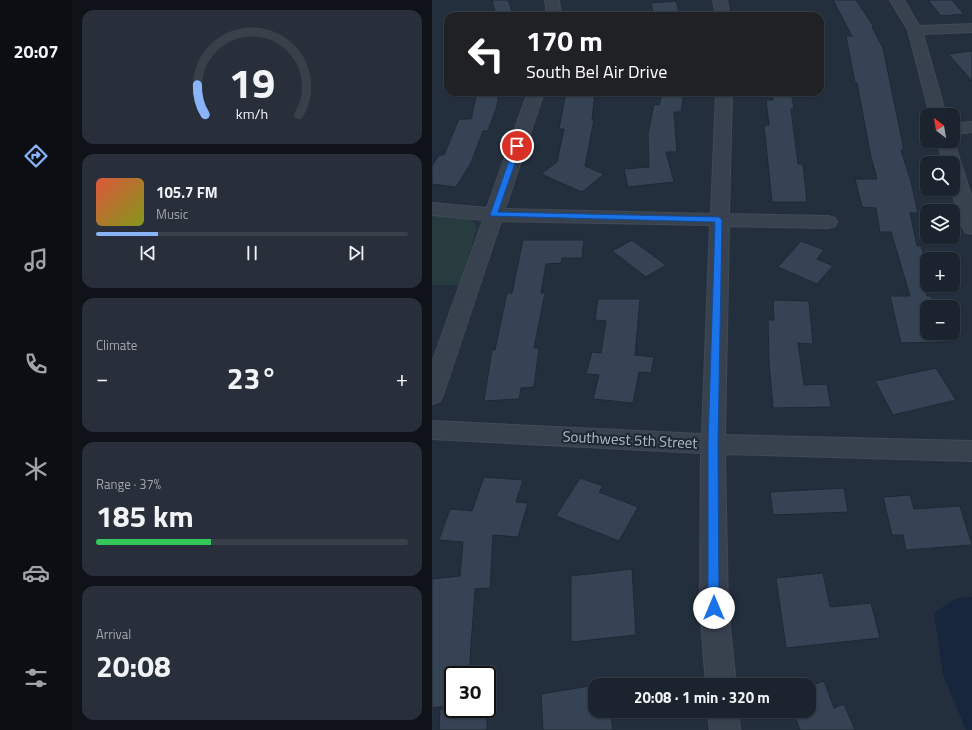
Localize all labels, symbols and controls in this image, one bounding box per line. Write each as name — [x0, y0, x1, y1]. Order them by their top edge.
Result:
text: 170 m — [526, 19, 603, 62]
icon: left — [460, 28, 512, 80]
text: 20:07 — [14, 38, 58, 65]
text: 19 — [229, 51, 275, 114]
text: South Bel Air Drive — [526, 58, 667, 85]
text: km/h — [236, 103, 268, 125]
north arrow — [920, 108, 960, 148]
map controls — [920, 108, 960, 340]
pin — [500, 129, 534, 163]
icon: arrive — [506, 135, 528, 157]
icon: directions — [22, 142, 50, 170]
button: search — [920, 156, 960, 196]
text: 105.7 FM — [156, 181, 218, 204]
text: Music — [156, 204, 188, 224]
button: layers — [920, 204, 960, 244]
icon: previous — [137, 242, 159, 264]
icon: pause — [241, 242, 263, 264]
icon: next — [345, 242, 367, 264]
icon: music — [22, 246, 50, 274]
button: + — [920, 252, 960, 292]
button: − — [920, 300, 960, 340]
text: Climate — [96, 335, 137, 355]
icon: phone — [22, 350, 50, 378]
text: 23° — [227, 355, 277, 401]
text: − — [96, 361, 108, 395]
text: + — [396, 361, 408, 395]
street label: Southwest 5th Street — [562, 424, 699, 455]
icon: climate — [22, 455, 50, 483]
text: Range · 37% — [96, 474, 161, 494]
text: 185 km — [96, 493, 194, 539]
icon: car — [22, 559, 50, 587]
position arrow — [693, 587, 735, 629]
text: Arrival — [96, 624, 131, 644]
text: 20:08 — [96, 643, 171, 689]
icon: filters — [22, 664, 50, 692]
speed limit sign: 30 — [444, 666, 496, 718]
text: 20:08 · 1 min · 320 m — [634, 686, 770, 709]

